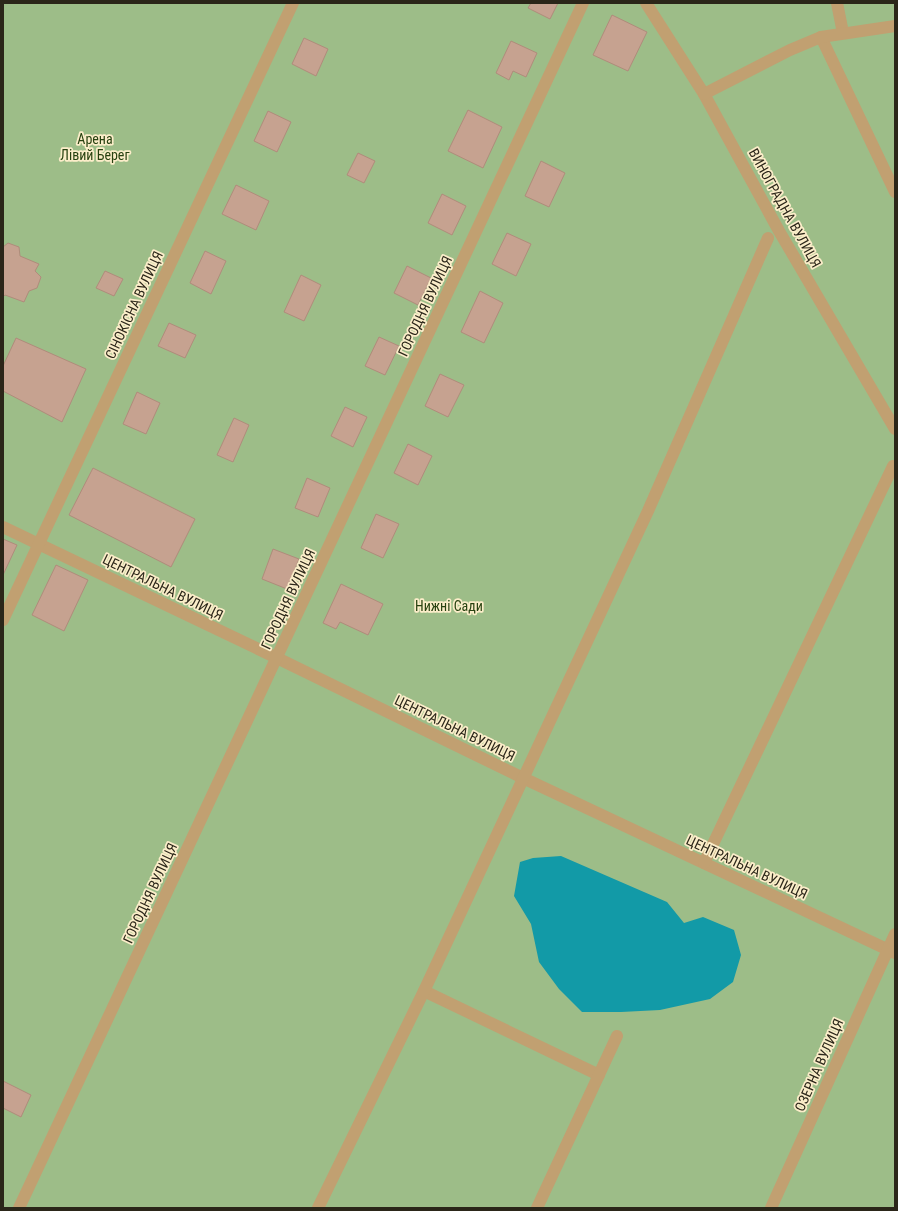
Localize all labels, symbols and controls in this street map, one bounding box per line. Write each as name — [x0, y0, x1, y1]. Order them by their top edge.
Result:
park label: Арена Лівий Берег — [60, 131, 130, 163]
street label: ВИНОГРАДНА ВУЛИЦЯ — [746, 146, 824, 270]
street label: СІНОКІСНА ВУЛИЦЯ — [102, 249, 166, 361]
street label: ГОРОДНЯ ВУЛИЦЯ — [395, 253, 455, 359]
street label: ГОРОДНЯ ВУЛИЦЯ — [258, 546, 318, 652]
street label: ЦЕНТРАЛЬНА ВУЛИЦЯ — [100, 551, 226, 623]
park label: Нижні Сади — [415, 598, 483, 614]
street label: ЦЕНТРАЛЬНА ВУЛИЦЯ — [392, 692, 518, 764]
street label: ЦЕНТРАЛЬНА ВУЛИЦЯ — [684, 832, 810, 902]
street label: ГОРОДНЯ ВУЛИЦЯ — [120, 840, 180, 946]
street label: ОЗЕРНА ВУЛИЦЯ — [791, 1016, 847, 1114]

